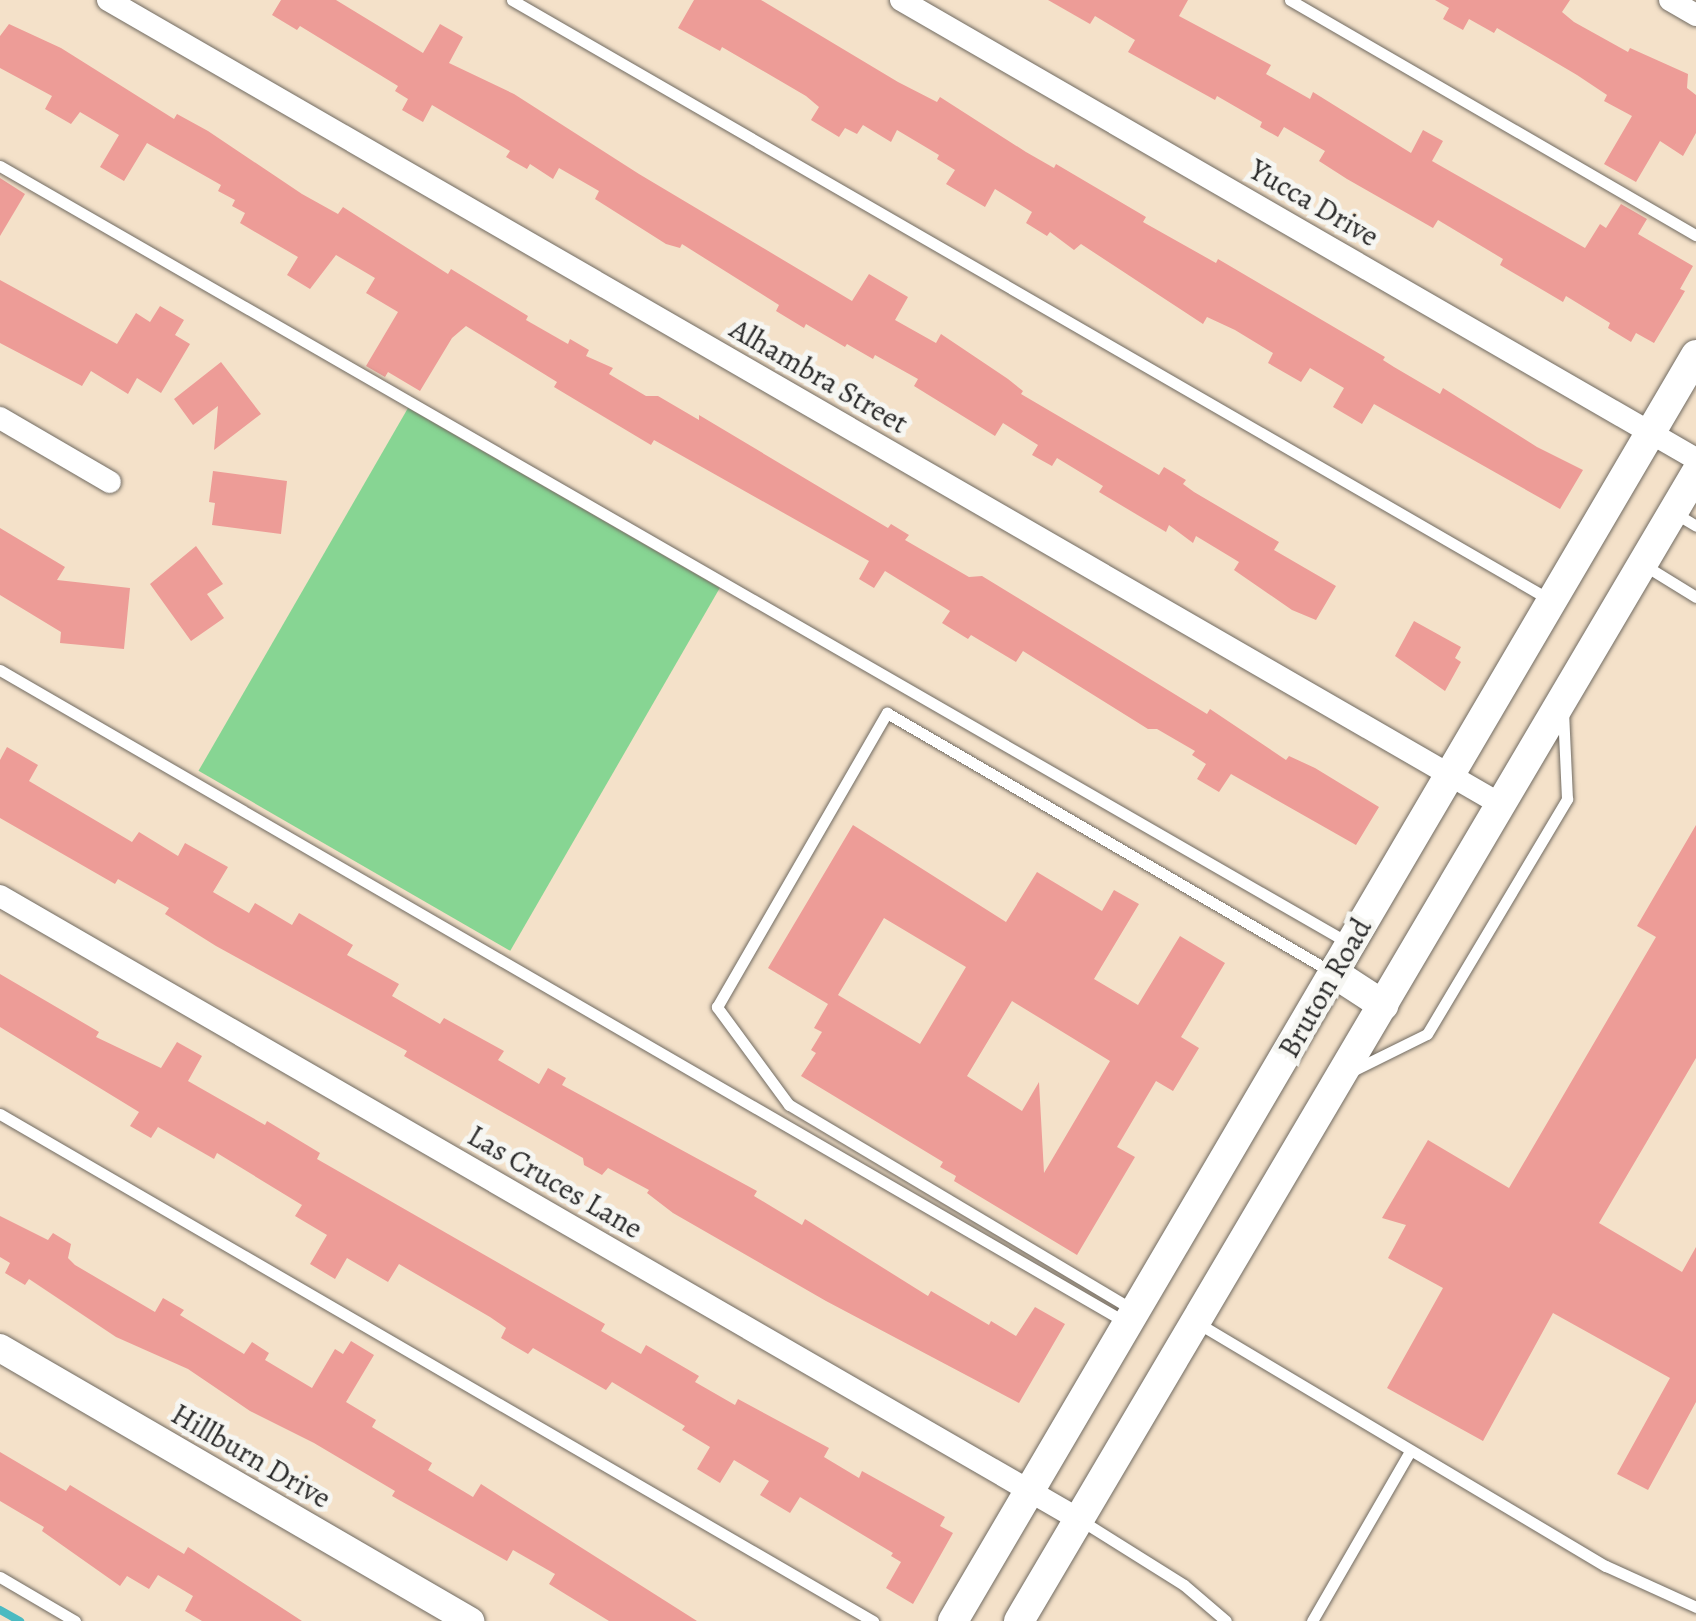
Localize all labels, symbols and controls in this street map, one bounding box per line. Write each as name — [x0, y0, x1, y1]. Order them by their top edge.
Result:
street label: Yucca Drive — [1243, 152, 1385, 254]
street label: Alhambra Street — [724, 311, 914, 441]
street label: Bruton Road — [1271, 912, 1379, 1064]
street label: Las Cruces Lane — [461, 1117, 649, 1247]
street label: Hillburn Drive — [165, 1396, 337, 1516]

